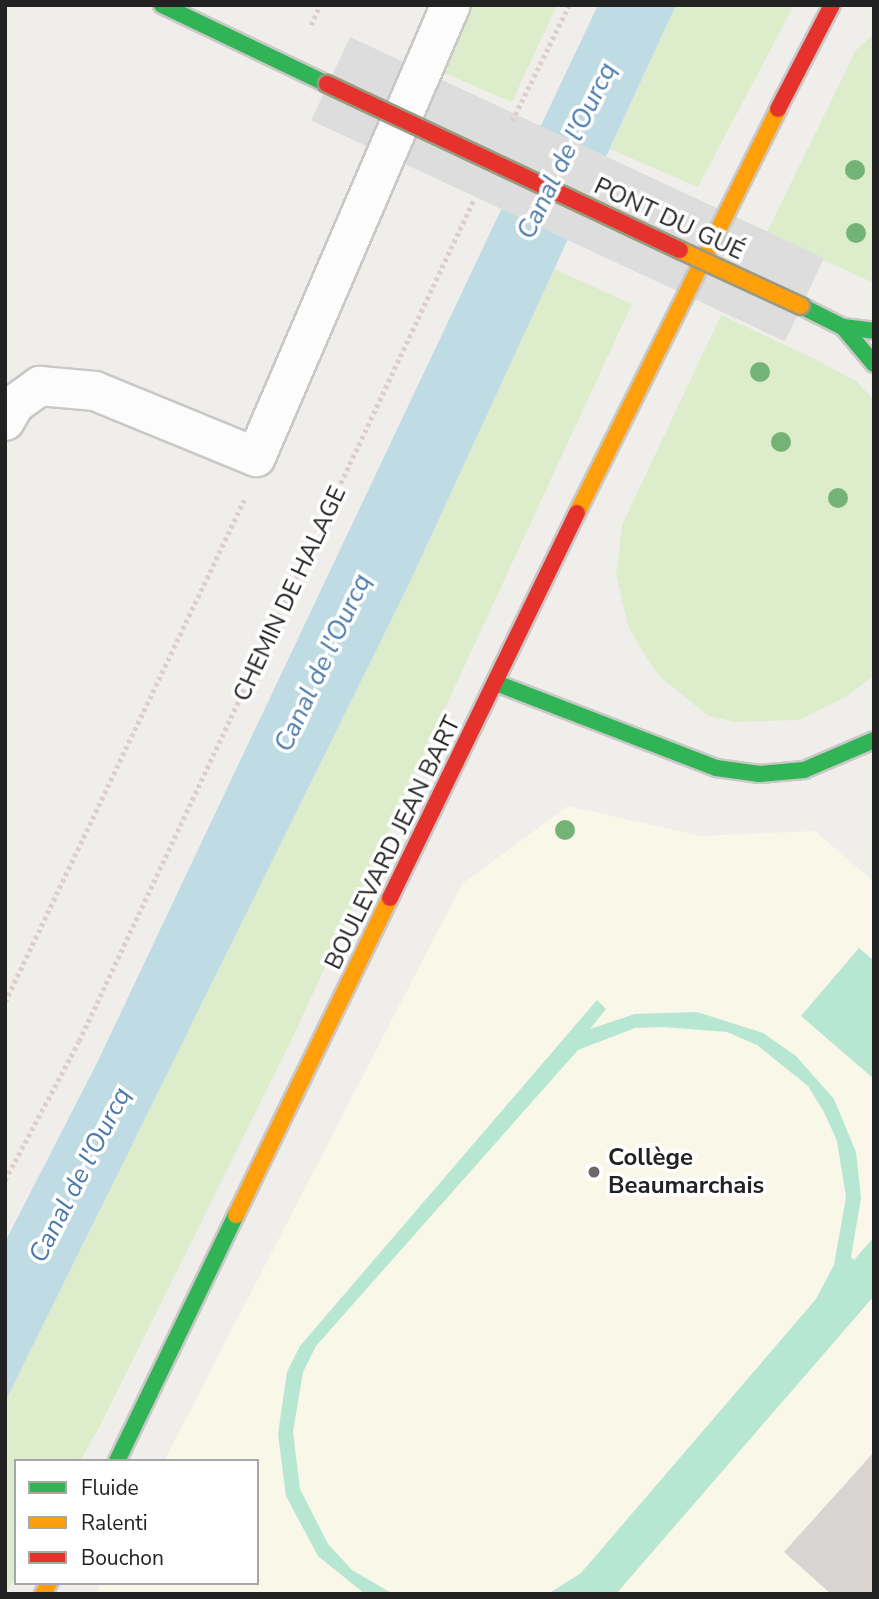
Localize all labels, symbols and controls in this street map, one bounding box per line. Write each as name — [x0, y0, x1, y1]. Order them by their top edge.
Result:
water label: Canal de l'Ourcq — [511, 58, 623, 244]
street label: PONT DU GUÉ — [589, 172, 749, 266]
street label: CHEMIN DE HALAGE — [228, 482, 352, 706]
water label: Canal de l'Ourcq — [268, 569, 378, 757]
street label: BOULEVARD JEAN BART — [319, 712, 467, 974]
water label: Canal de l'Ourcq — [22, 1082, 138, 1268]
place label: Collège Beaumarchais — [608, 1144, 764, 1200]
marker: Collège Beaumarchais — [586, 1164, 602, 1180]
legend — [14, 1459, 259, 1585]
text: Fluide — [81, 1474, 139, 1502]
text: Ralenti — [81, 1509, 148, 1537]
text: Bouchon — [81, 1544, 164, 1572]

